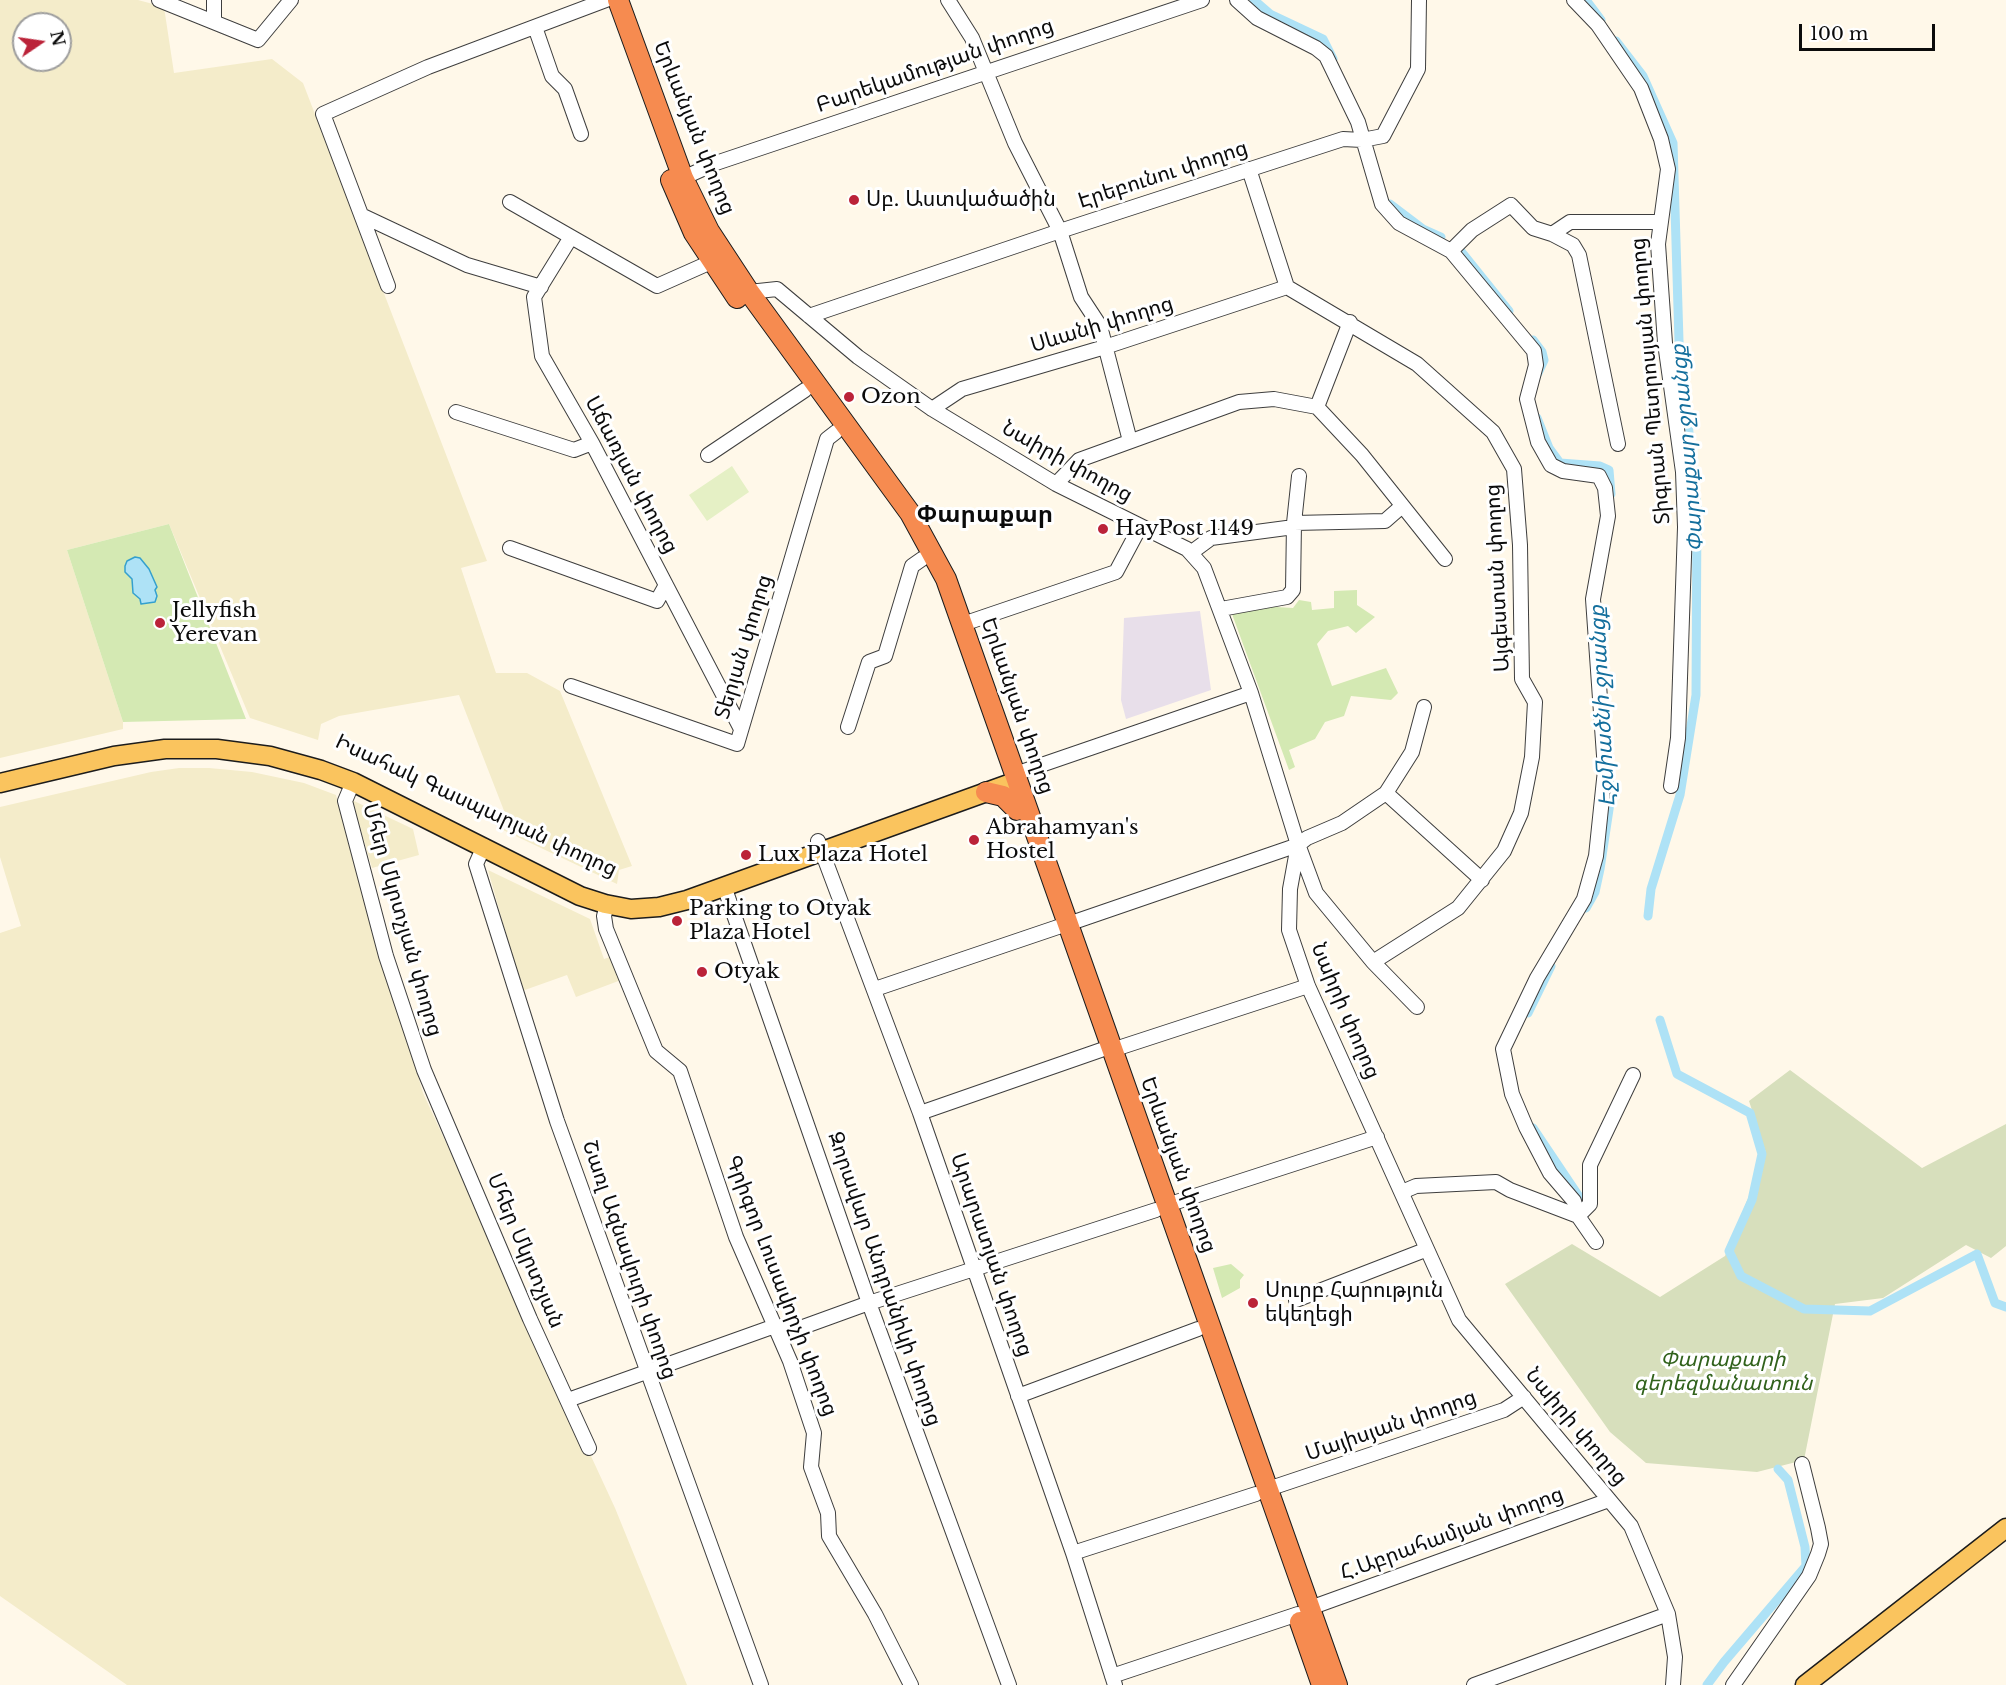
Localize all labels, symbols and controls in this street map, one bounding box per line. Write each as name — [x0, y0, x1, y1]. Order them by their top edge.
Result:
north arrow — [12, 12, 72, 72]
scale bar — [1802, 12, 1938, 50]
street label: Բարեկամության փողոց — [813, 14, 1057, 118]
text: 100 m — [1810, 23, 1868, 45]
text: N — [46, 29, 69, 48]
street label: Երևանյան փողոց — [648, 38, 740, 218]
street label: Էրեբունու փողոց — [1075, 136, 1251, 214]
place label: Սբ. Աստվածածին — [866, 187, 1056, 213]
marker: Սբ. Աստվածածին — [847, 193, 861, 207]
street label: Տիգրան Պետրոսյան փողոց — [1626, 237, 1676, 525]
street label: Սևանի փողոց — [1027, 291, 1177, 359]
water label: Փարաքար ջրանցք — [1666, 343, 1710, 553]
place label: Ozon — [861, 384, 921, 410]
marker: Ozon — [842, 390, 856, 404]
street label: Աճառյան փողոց — [579, 392, 683, 558]
street label: Նաիրի փողոց — [997, 416, 1137, 508]
street label: Այգեստան փողոց — [1480, 483, 1516, 673]
district label: Փարաքար — [917, 501, 1053, 529]
place label: HayPost 1149 — [1115, 516, 1254, 542]
marker: HayPost 1149 — [1096, 522, 1110, 536]
street label: Տերյան փողոց — [710, 572, 778, 722]
place label: Jellyfish Yerevan — [172, 598, 258, 648]
water label: Էջմիածնի ջրանցք — [1585, 605, 1621, 807]
street label: Երևանյան փողոց — [975, 614, 1059, 798]
marker: Jellyfish Yerevan — [153, 616, 167, 630]
street label: Իսահակ Գասպարյան փողոց — [331, 730, 621, 882]
street label: Մհեր Մկրտչյան փողոց — [357, 801, 447, 1039]
place label: Abrahamyan's Hostel — [986, 815, 1138, 865]
marker: Abrahamyan's Hostel — [967, 833, 981, 847]
place label: Lux Plaza Hotel — [758, 842, 928, 868]
marker: Lux Plaza Hotel — [739, 848, 753, 862]
place label: Parking to Otyak Plaza Hotel — [689, 896, 871, 946]
marker: Parking to Otyak Plaza Hotel — [670, 914, 684, 928]
street label: Նաիրի փողոց — [1305, 939, 1385, 1083]
place label: Otyak — [714, 959, 780, 985]
marker: Otyak — [695, 965, 709, 979]
street label: Երևանյան փողոց — [1135, 1074, 1221, 1256]
street label: Զորավար Անդրանիկի փողոց — [822, 1128, 946, 1430]
street label: Շառլ Ազնավուրի փողոց — [576, 1137, 682, 1383]
street label: Արարատյան փողոց — [944, 1150, 1038, 1360]
street label: Գրիգոր Լուսավորչի փողոց — [720, 1152, 842, 1420]
street label: Մհեր Մկրտչյան — [481, 1170, 569, 1332]
place label: Սուրբ Հարություն եկեղեցի — [1265, 1278, 1443, 1328]
marker: Սուրբ Հարություն եկեղեցի — [1246, 1296, 1260, 1310]
park label: Փարաքարի գերեզմանատուն — [1634, 1347, 1812, 1397]
street label: Նաիրի փողոց — [1520, 1363, 1632, 1491]
street label: Մայիսյան փողոց — [1302, 1385, 1480, 1467]
street label: Հ.Աբրահամյան փողոց — [1337, 1482, 1567, 1586]

